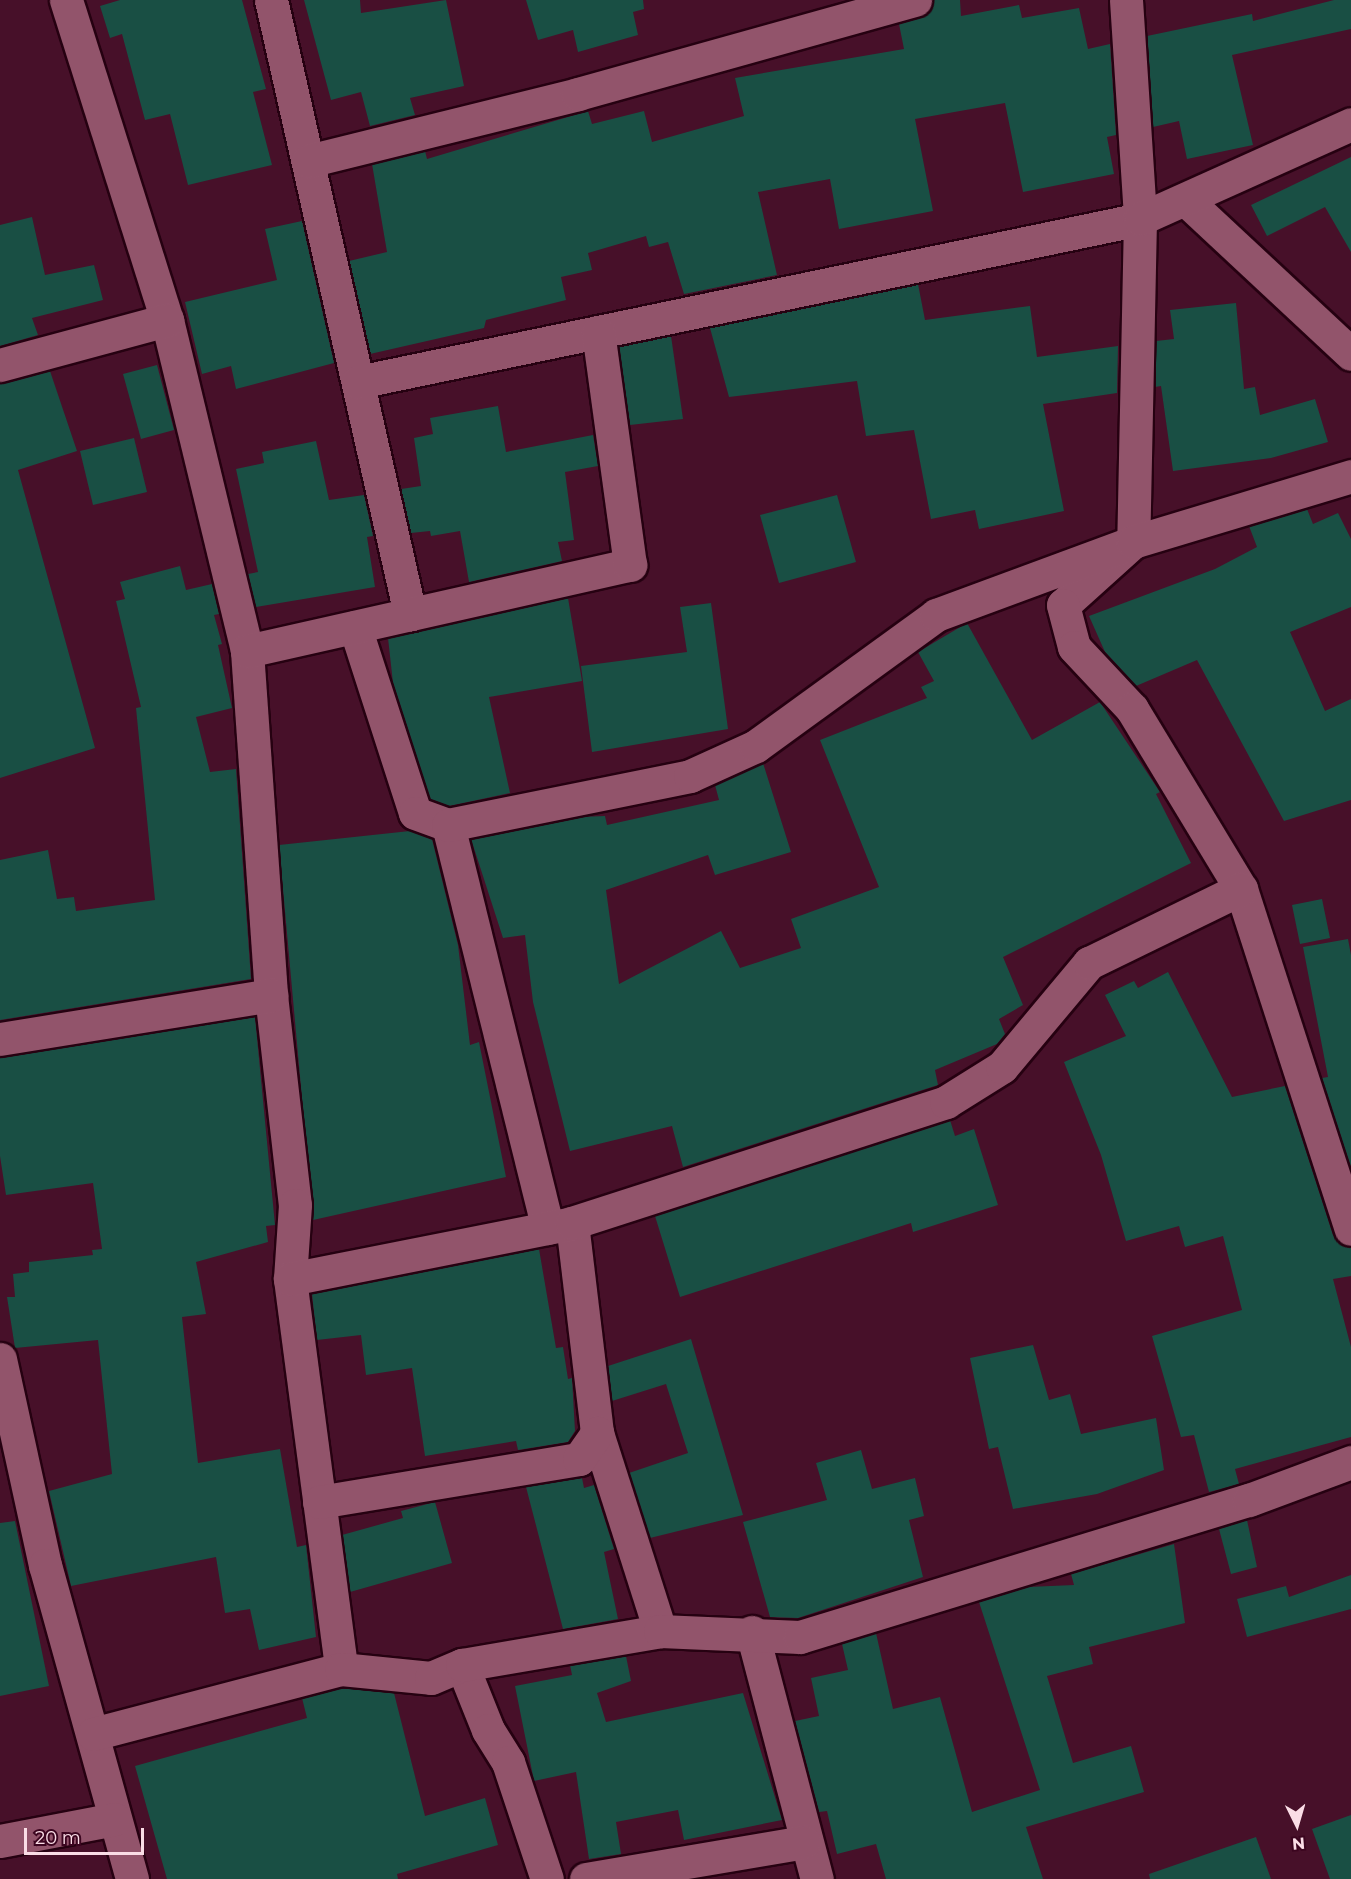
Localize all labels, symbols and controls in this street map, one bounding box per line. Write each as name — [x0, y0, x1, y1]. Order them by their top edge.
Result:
north arrow — [1267, 1795, 1327, 1855]
scale bar — [27, 1816, 147, 1854]
text: 20 m — [35, 1827, 81, 1849]
text: N — [1291, 1833, 1306, 1853]

